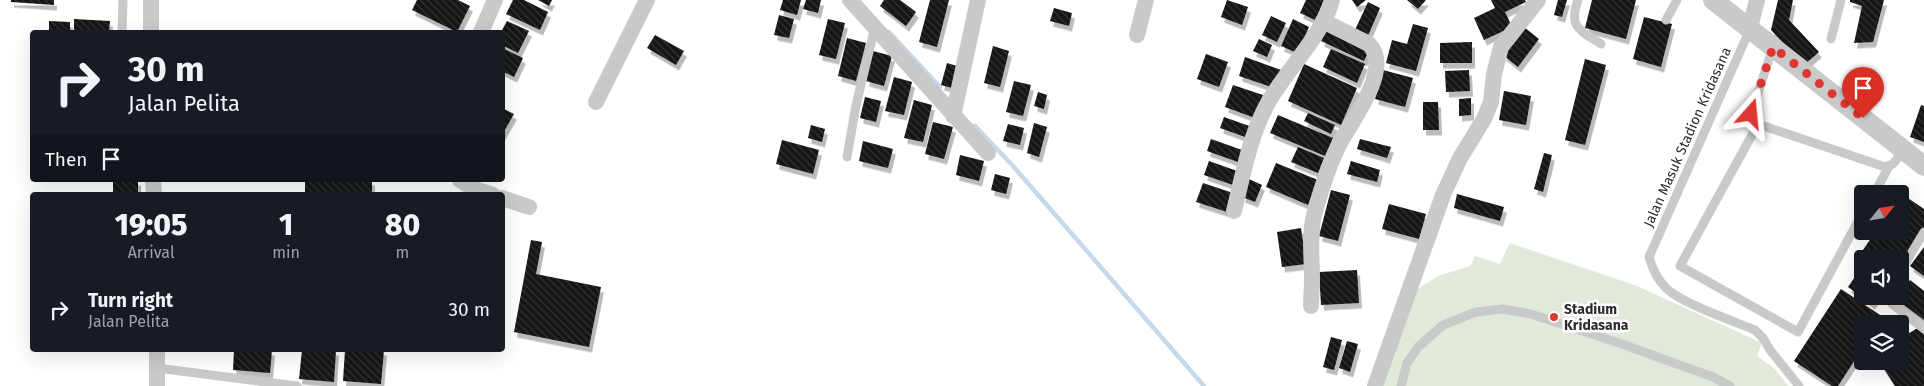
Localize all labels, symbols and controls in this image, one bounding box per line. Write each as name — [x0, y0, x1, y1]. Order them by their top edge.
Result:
street label: Jalan Masuk Stadion Kridasana — [1640, 45, 1735, 230]
text: 30 m — [128, 48, 205, 90]
icon: right — [45, 50, 110, 115]
pin — [1842, 67, 1884, 118]
icon: arrive — [1849, 74, 1877, 102]
position arrow — [1724, 87, 1776, 139]
text: Jalan Pelita — [128, 90, 240, 117]
icon: arrive — [97, 145, 125, 173]
text: Then — [45, 148, 87, 171]
north arrow — [1854, 185, 1909, 240]
map controls — [1854, 185, 1909, 370]
text: 19:05 — [115, 207, 188, 243]
text: 1 — [279, 207, 293, 243]
text: 80 — [385, 207, 420, 243]
text: Arrival — [128, 243, 175, 262]
text: min — [272, 243, 300, 262]
text: m — [396, 243, 409, 262]
button: sound — [1854, 250, 1909, 305]
text: Turn right — [88, 289, 173, 312]
icon: right — [45, 296, 73, 324]
text: 30 m — [449, 298, 490, 321]
place label: Stadium Kridasana — [1564, 301, 1629, 334]
marker: Stadium Kridasana — [1548, 311, 1560, 323]
text: Jalan Pelita — [88, 312, 169, 331]
button: layers — [1854, 315, 1909, 370]

